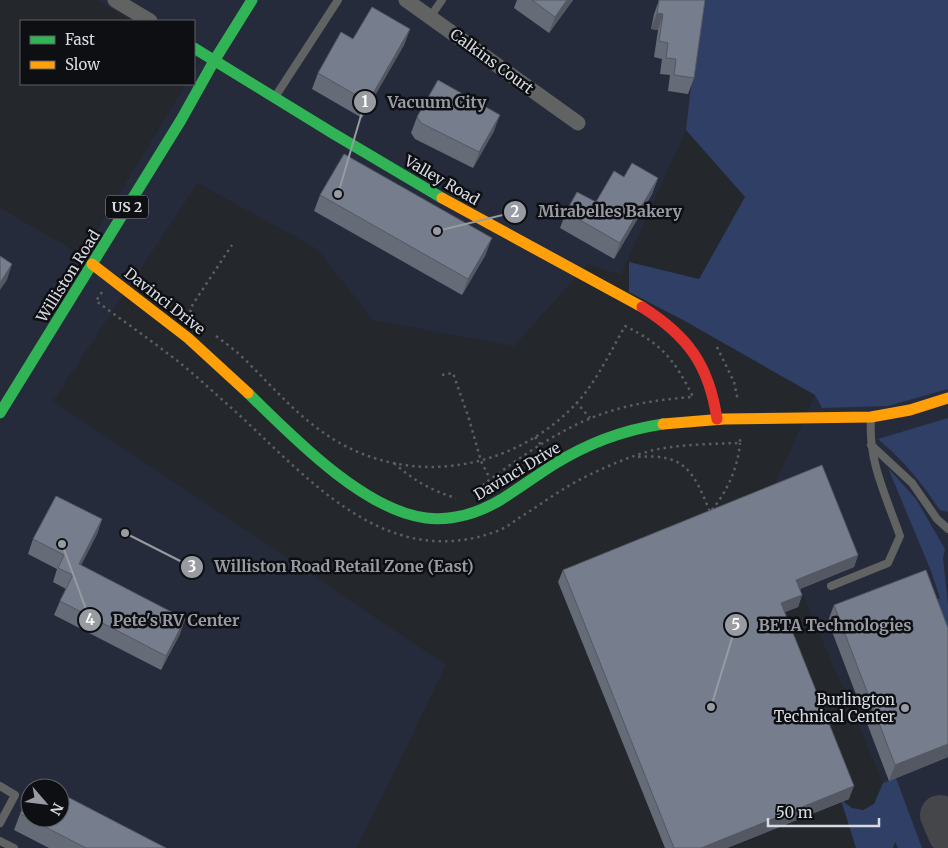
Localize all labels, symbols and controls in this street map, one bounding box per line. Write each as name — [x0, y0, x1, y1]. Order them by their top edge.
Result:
legend — [20, 20, 195, 85]
street label: Calkins Court — [447, 24, 537, 98]
text: Fast — [65, 30, 95, 49]
text: Slow — [65, 55, 100, 74]
callout: Vacuum City — [353, 86, 497, 117]
text: 1 — [362, 92, 369, 111]
text: Vacuum City — [387, 92, 487, 112]
street label: Valley Road — [400, 150, 483, 209]
road number: US 2 — [106, 196, 148, 218]
callout: Mirabelles Bakery — [503, 196, 692, 227]
text: Mirabelles Bakery — [538, 201, 682, 221]
text: 2 — [511, 202, 520, 221]
street label: Williston Road — [31, 226, 104, 327]
street label: Davinci Drive — [121, 264, 209, 339]
street label: Davinci Drive — [470, 438, 564, 504]
callout: Williston Road Retail Zone (East) — [180, 551, 484, 582]
text: Williston Road Retail Zone (East) — [213, 556, 474, 576]
text: 3 — [188, 557, 196, 576]
callout: Pete's RV Center — [77, 604, 249, 635]
text: 4 — [85, 610, 95, 629]
text: Pete's RV Center — [113, 610, 240, 630]
callout: BETA Technologies — [723, 610, 921, 641]
text: 5 — [732, 615, 740, 634]
text: BETA Technologies — [758, 615, 912, 635]
place label: Burlington Technical Center — [774, 690, 895, 726]
marker: Burlington Technical Center — [899, 702, 911, 714]
north arrow — [20, 778, 70, 828]
scale bar — [768, 796, 879, 828]
text: N — [46, 800, 67, 818]
text: 50 m — [776, 803, 813, 822]

